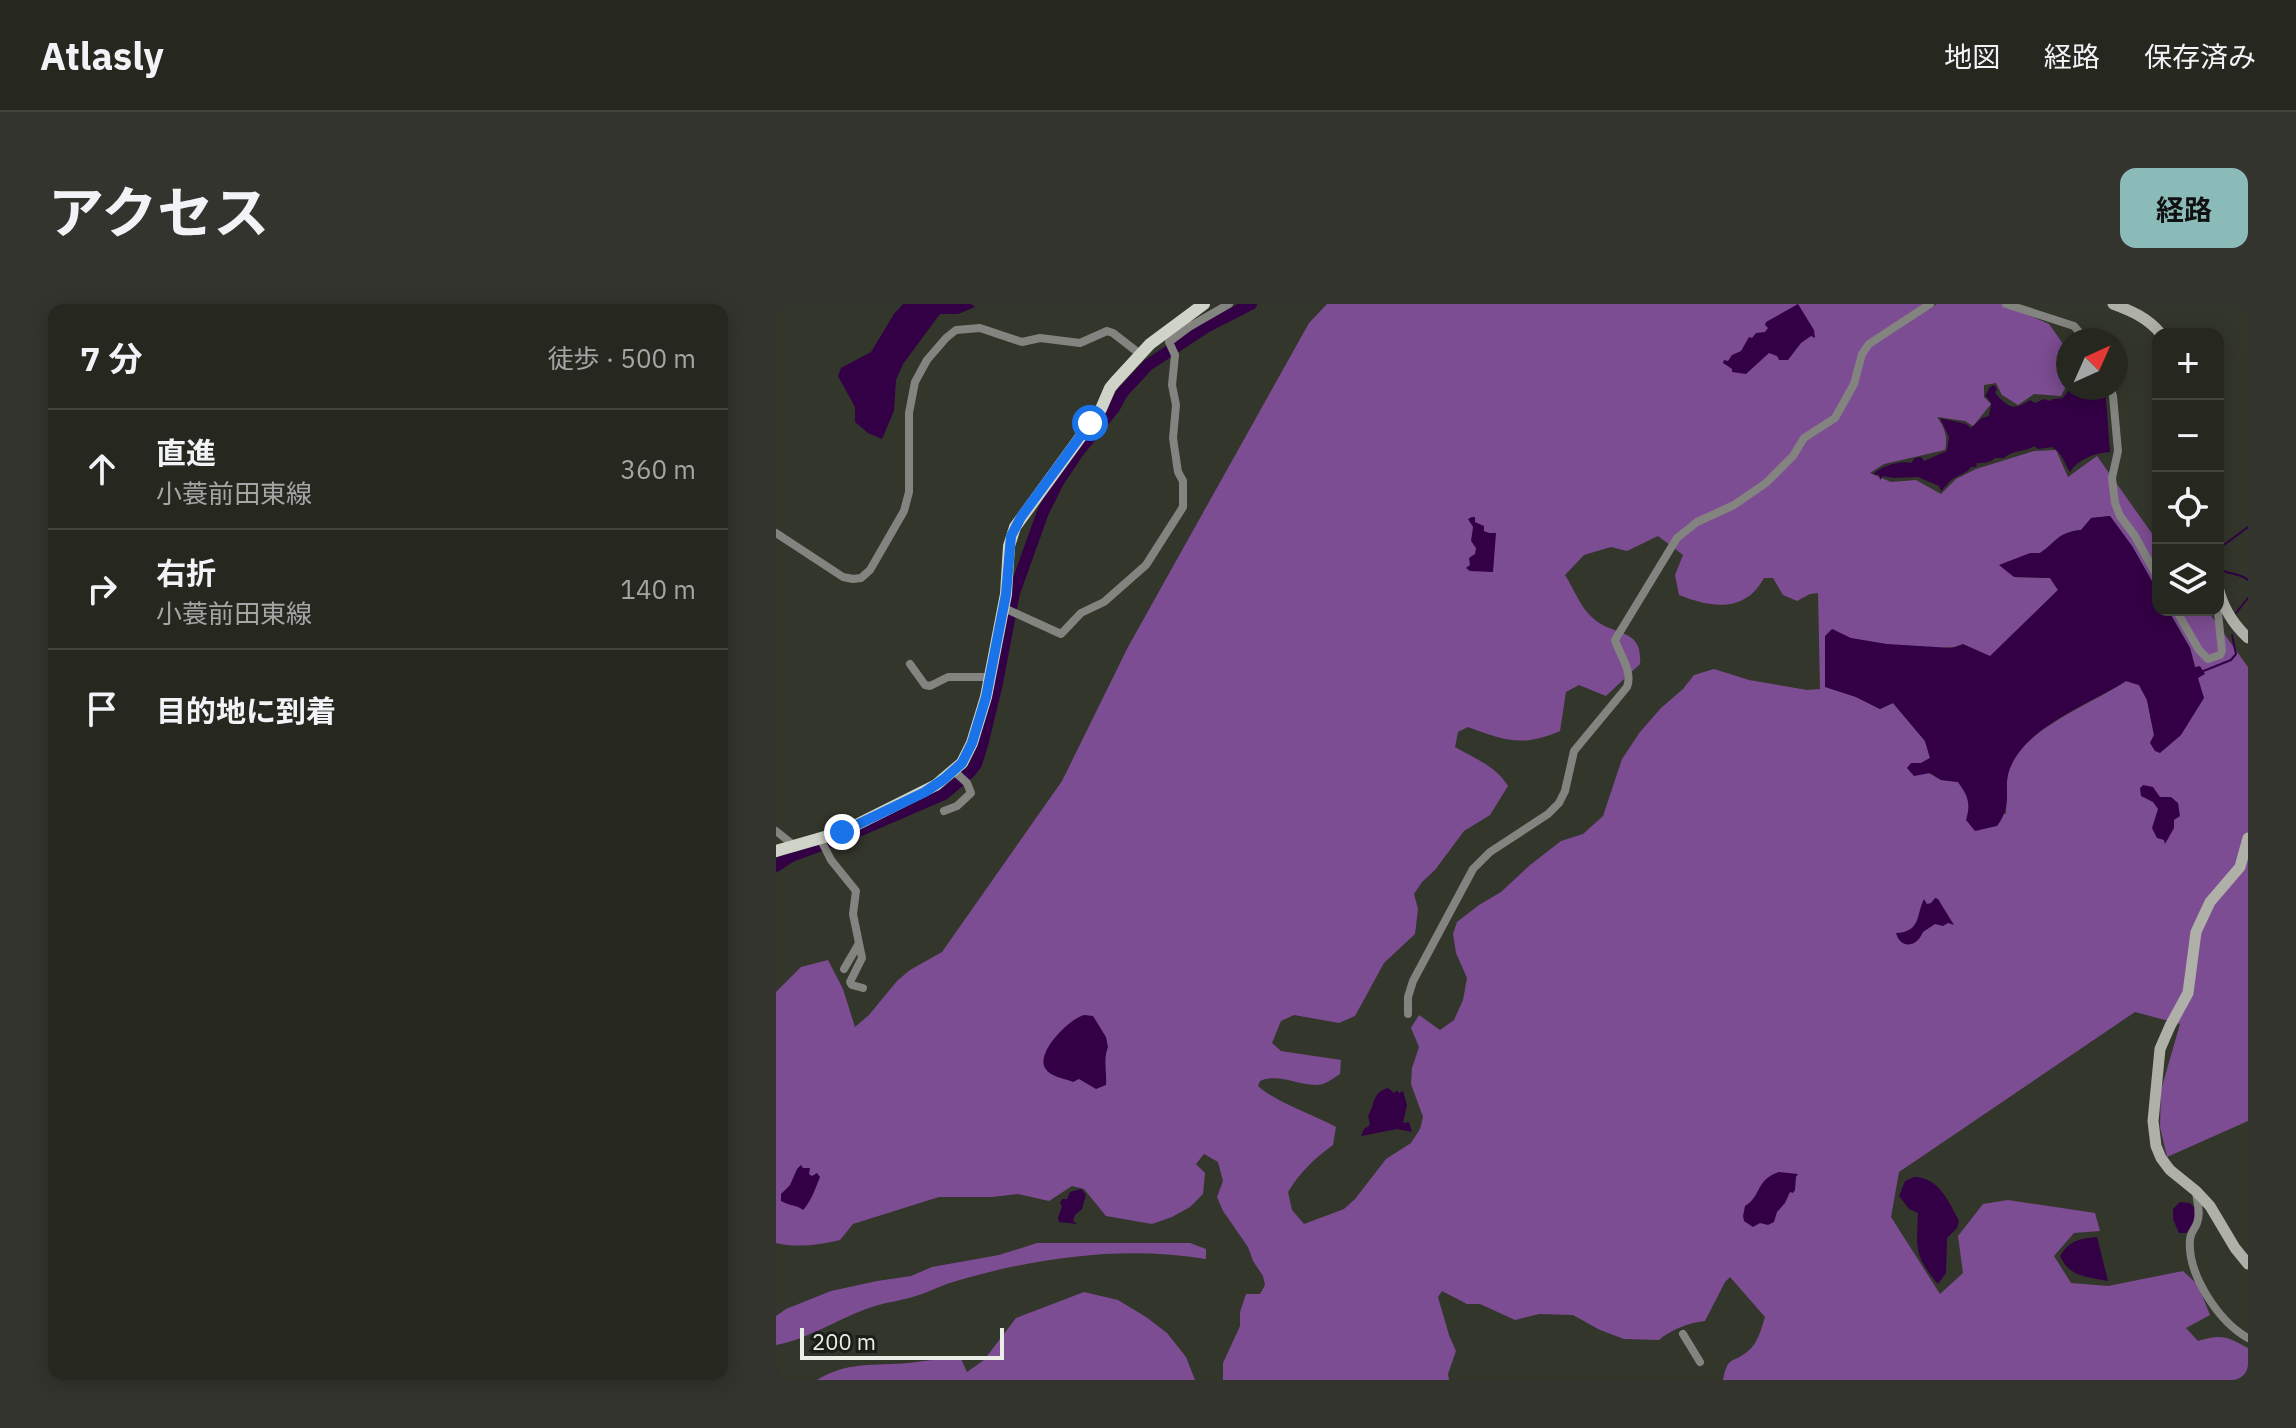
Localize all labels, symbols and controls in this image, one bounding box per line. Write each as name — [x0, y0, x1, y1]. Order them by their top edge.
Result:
text: Atlasly — [40, 31, 164, 80]
text: 地図 — [1944, 38, 2000, 75]
text: 経路 — [2044, 38, 2100, 75]
text: 保存済み — [2144, 38, 2256, 75]
button: 経路 — [2120, 168, 2248, 248]
text: アクセス — [48, 176, 269, 248]
north arrow — [2056, 328, 2128, 400]
map controls — [2152, 328, 2224, 616]
button: + — [2152, 328, 2224, 400]
text: 7 分 — [80, 336, 142, 380]
text: 徒歩 · 500 m — [548, 341, 696, 375]
button: − — [2152, 400, 2224, 472]
route start — [1072, 405, 1108, 441]
text: 直進 — [156, 433, 216, 472]
icon: ahead — [80, 447, 124, 491]
text: 360 m — [620, 452, 696, 486]
button: locate — [2152, 472, 2224, 544]
text: 小蓑前田東線 — [156, 476, 312, 510]
button: layers — [2152, 544, 2224, 616]
text: 右折 — [156, 553, 216, 592]
icon: right — [80, 567, 124, 611]
text: 140 m — [620, 572, 696, 606]
text: 小蓑前田東線 — [156, 596, 312, 630]
icon: arrive — [80, 687, 124, 731]
text: 目的地に到着 — [156, 691, 336, 730]
route end — [824, 814, 860, 850]
scale bar — [800, 1324, 1004, 1360]
text: 200 m — [812, 1327, 876, 1356]

